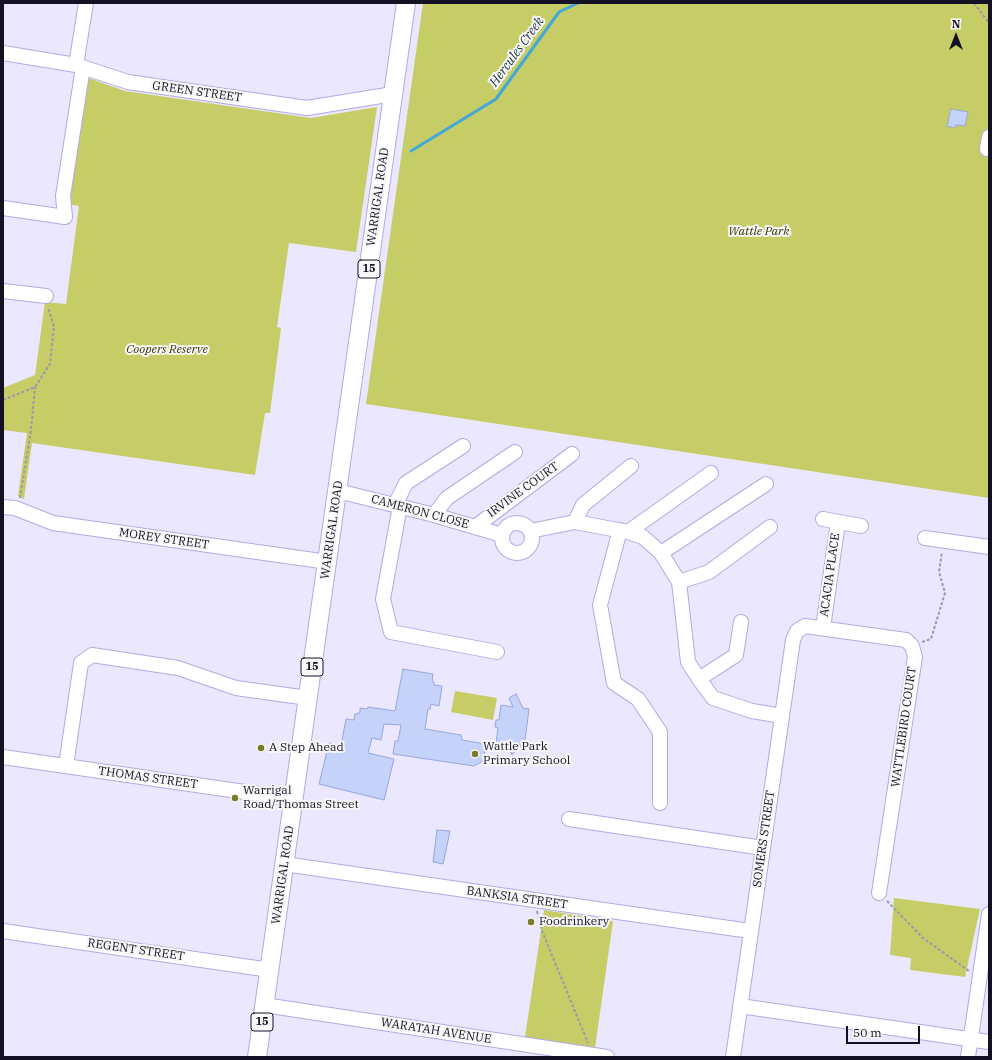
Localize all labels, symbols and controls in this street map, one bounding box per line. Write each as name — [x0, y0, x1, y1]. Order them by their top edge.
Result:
water label: Hercules Creek — [487, 14, 547, 90]
north arrow — [936, 16, 976, 56]
text: N — [952, 17, 960, 31]
street label: GREEN STREET — [151, 79, 243, 105]
street label: WARRIGAL ROAD — [364, 147, 392, 247]
park label: Wattle Park — [728, 225, 790, 239]
road number: 15 — [358, 260, 380, 278]
park label: Coopers Reserve — [126, 343, 208, 357]
street label: IRVINE COURT — [485, 459, 561, 521]
street label: WARRIGAL ROAD — [318, 480, 346, 580]
street label: CAMERON CLOSE — [369, 492, 471, 532]
street label: MOREY STREET — [118, 526, 210, 552]
street label: ACACIA PLACE — [817, 532, 843, 618]
road number: 15 — [301, 658, 323, 676]
street label: WATTLEBIRD COURT — [888, 666, 920, 788]
place label: Wattle Park Primary School — [483, 740, 570, 768]
place label: A Step Ahead — [269, 741, 344, 755]
marker: A Step Ahead — [256, 743, 266, 753]
marker: Wattle Park Primary School — [470, 749, 480, 759]
street label: THOMAS STREET — [97, 764, 199, 792]
place label: Warrigal Road/Thomas Street — [243, 784, 359, 812]
street label: SOMERS STREET — [750, 790, 778, 888]
marker: Warrigal Road/Thomas Street — [230, 793, 240, 803]
street label: WARRIGAL ROAD — [269, 825, 297, 925]
street label: BANKSIA STREET — [465, 884, 569, 912]
place label: Foodrinkery — [539, 915, 609, 929]
marker: Foodrinkery — [526, 917, 536, 927]
street label: REGENT STREET — [86, 936, 186, 964]
road number: 15 — [251, 1013, 273, 1031]
street label: WARATAH AVENUE — [380, 1015, 492, 1047]
scale bar — [848, 1018, 922, 1044]
text: 50 m — [853, 1025, 882, 1040]

